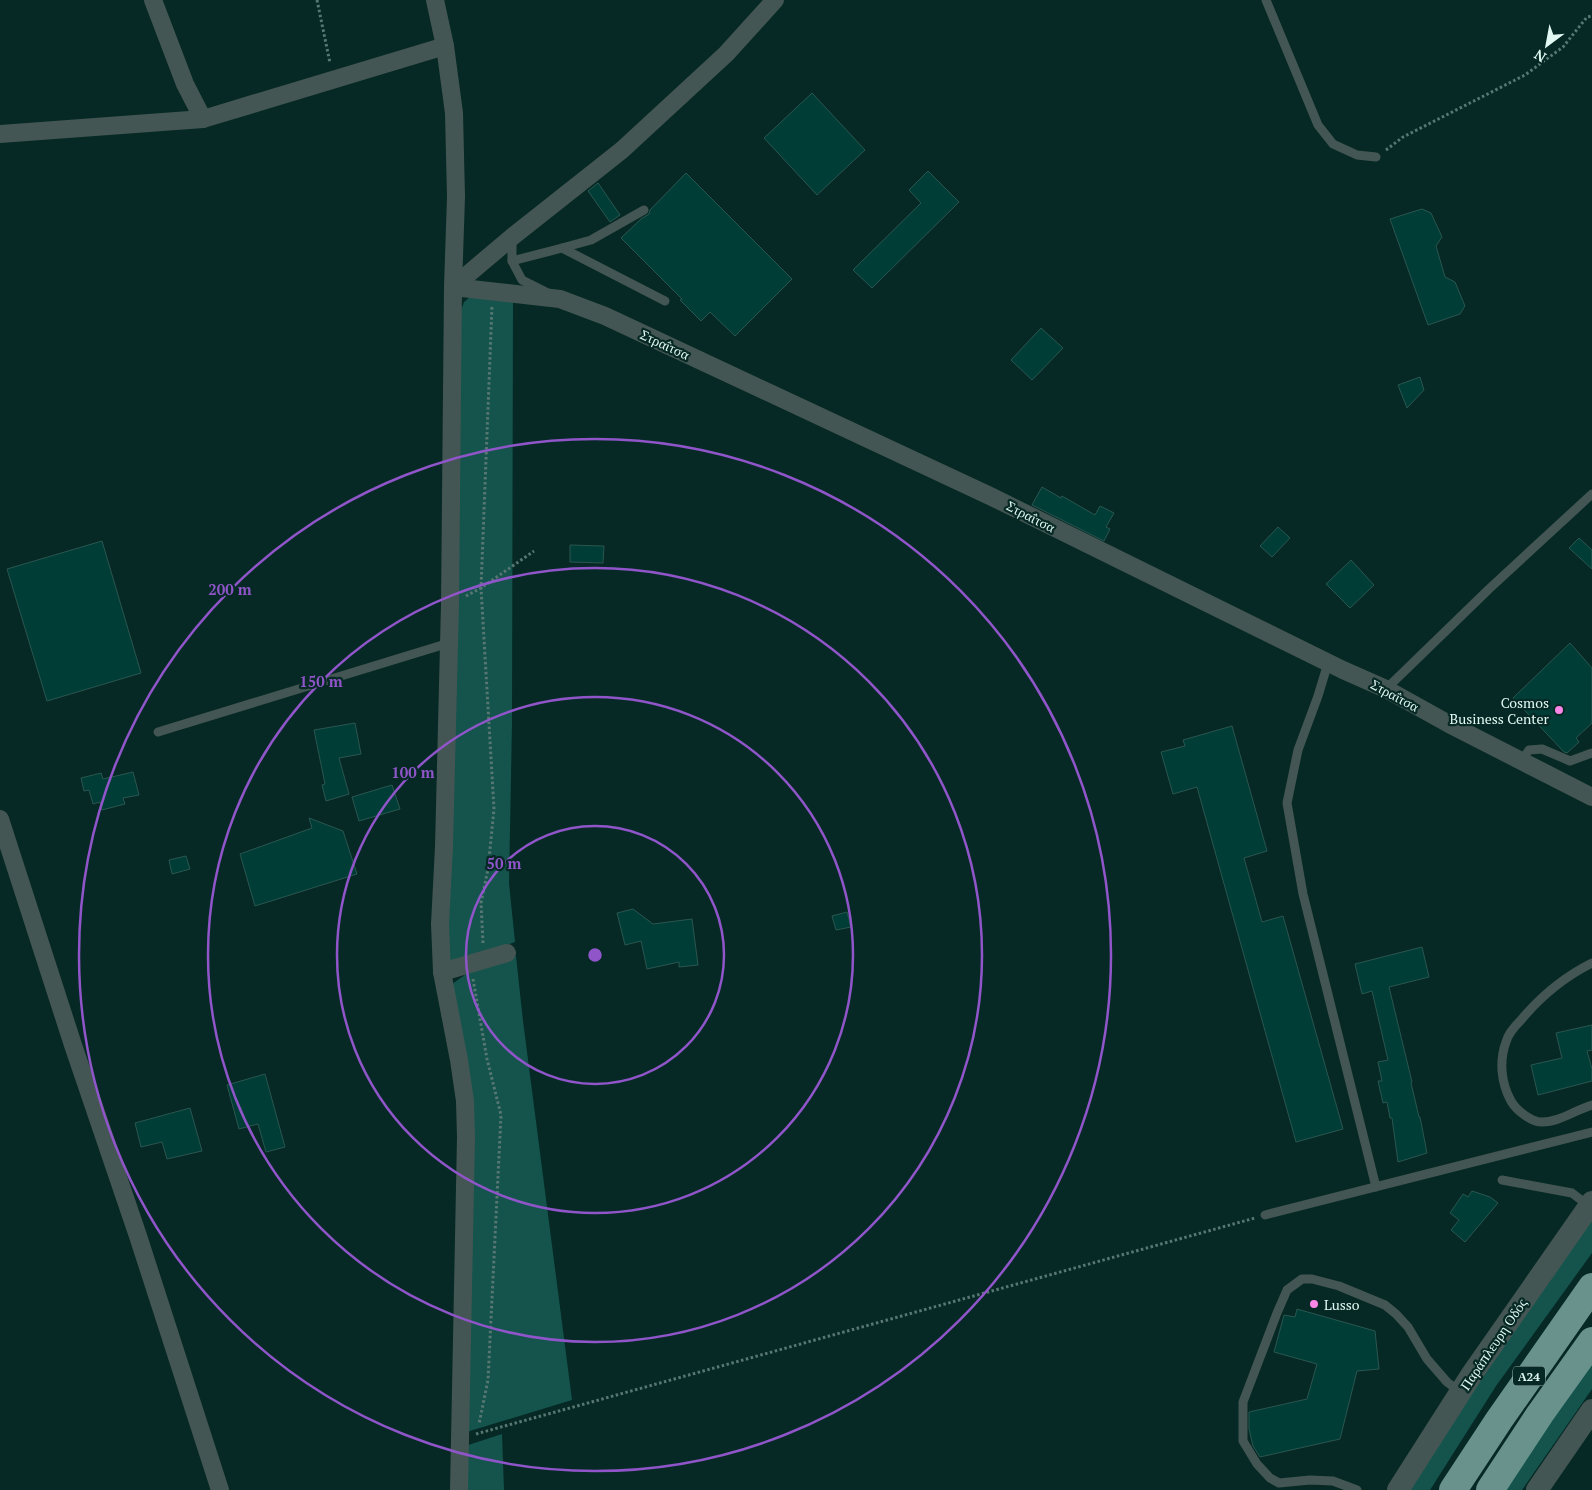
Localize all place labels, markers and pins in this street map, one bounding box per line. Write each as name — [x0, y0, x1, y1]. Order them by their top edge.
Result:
place label: Cosmos Business Center — [1450, 693, 1550, 728]
marker: Cosmos Business Center — [1553, 704, 1565, 716]
centre of rings — [586, 946, 604, 964]
place label: Lusso — [1324, 1295, 1360, 1314]
marker: Lusso — [1308, 1298, 1320, 1310]

